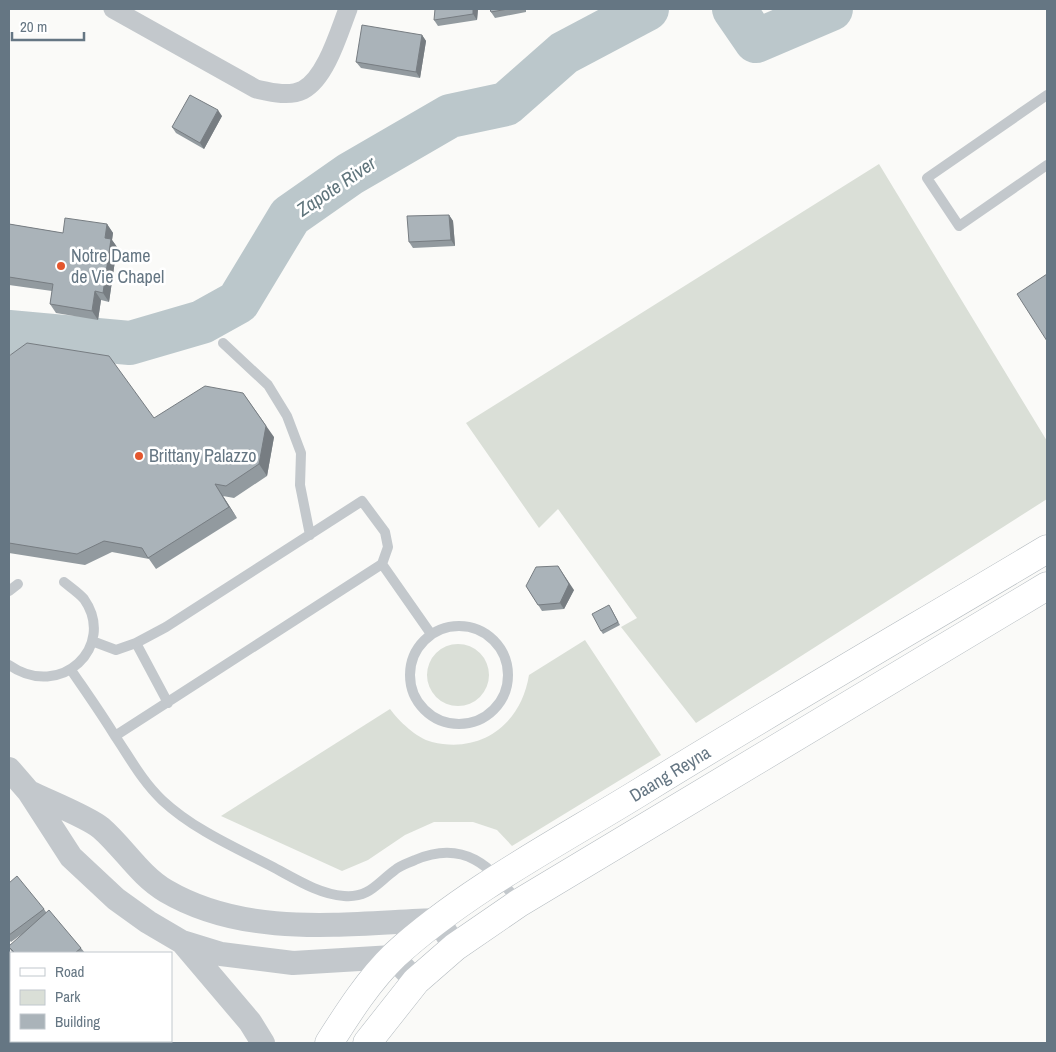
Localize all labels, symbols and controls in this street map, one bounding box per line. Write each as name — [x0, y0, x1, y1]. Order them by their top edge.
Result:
scale bar — [12, 10, 85, 42]
text: 20 m — [20, 16, 47, 37]
water label: Zapote River — [291, 150, 381, 223]
place label: Notre Dame de Vie Chapel — [71, 243, 164, 289]
marker: Notre Dame de Vie Chapel — [55, 260, 67, 272]
place label: Brittany Palazzo — [149, 443, 256, 468]
marker: Brittany Palazzo — [133, 450, 145, 462]
street label: Daang Reyna — [625, 740, 715, 808]
legend — [10, 952, 172, 1042]
text: Road — [55, 961, 84, 982]
text: Park — [55, 986, 81, 1007]
text: Building — [55, 1011, 100, 1032]

